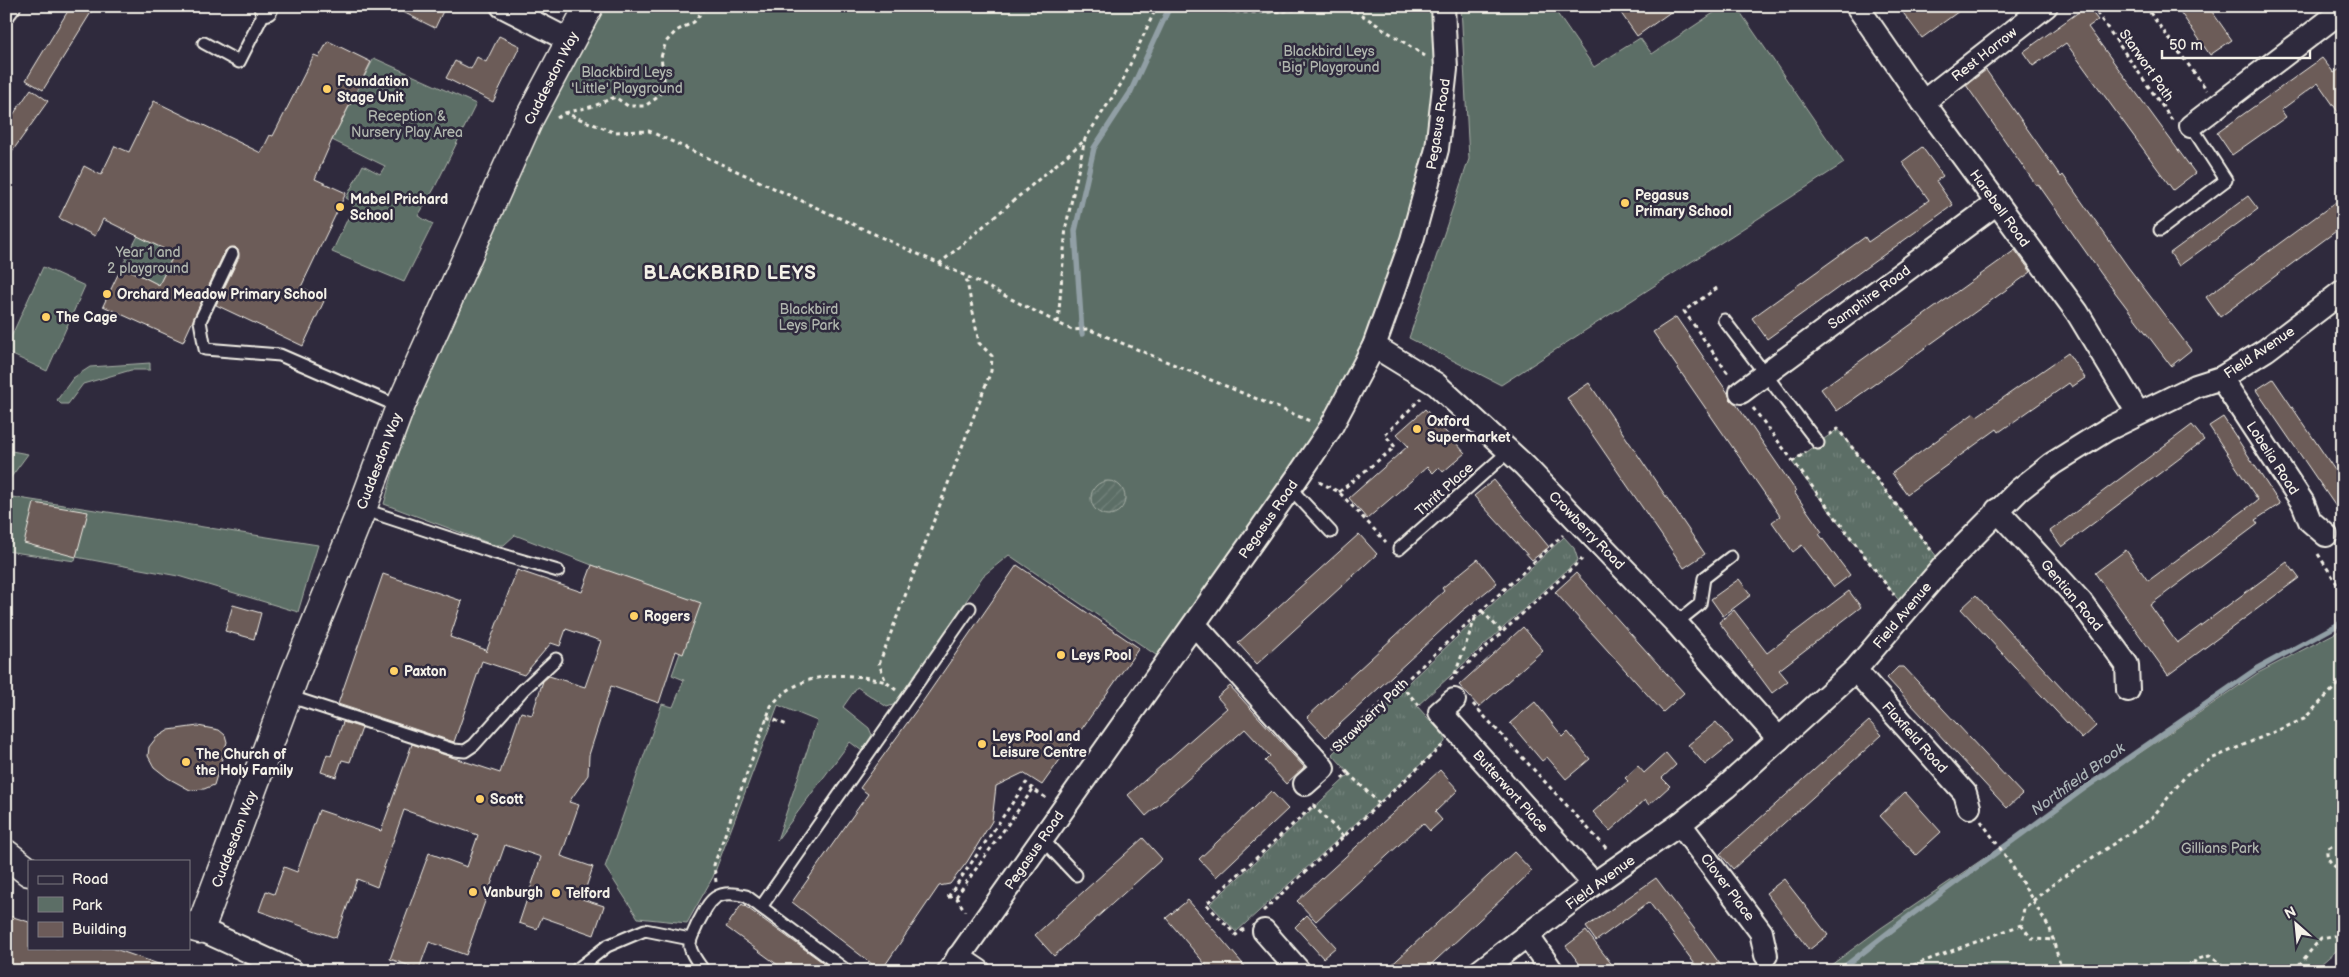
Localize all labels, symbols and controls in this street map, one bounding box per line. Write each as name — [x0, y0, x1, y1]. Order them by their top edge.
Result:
street label: Rest Harrow — [1948, 23, 2021, 85]
street label: Starwort Path — [2116, 26, 2178, 105]
street label: Cuddesdon Way — [521, 28, 583, 128]
scale bar — [2162, 28, 2309, 60]
text: 50 m — [2169, 36, 2203, 55]
park label: Blackbird Leys 'Big' Playground — [1278, 43, 1380, 76]
park label: Blackbird Leys 'Little' Playground — [571, 64, 683, 97]
place label: Foundation Stage Unit — [337, 73, 409, 106]
street label: Pegasus Road — [1423, 77, 1454, 171]
marker: Foundation Stage Unit — [321, 83, 333, 95]
park label: Reception & Nursery Play Area — [351, 108, 463, 141]
street label: Harebell Road — [1966, 166, 2033, 250]
place label: Pegasus Primary School — [1635, 187, 1732, 220]
place label: Mabel Prichard School — [350, 191, 448, 224]
marker: Pegasus Primary School — [1619, 197, 1631, 209]
marker: Mabel Prichard School — [334, 201, 346, 213]
park label: Year 1 and 2 playground — [107, 244, 189, 277]
district label: BLACKBIRD LEYS — [643, 262, 817, 285]
street label: Samphire Road — [1825, 262, 1914, 333]
place label: Orchard Meadow Primary School — [117, 286, 327, 303]
marker: Orchard Meadow Primary School — [101, 288, 113, 300]
park label: Blackbird Leys Park — [779, 301, 840, 334]
place label: The Cage — [56, 309, 117, 326]
marker: The Cage — [40, 311, 52, 323]
street label: Field Avenue — [2221, 323, 2298, 382]
street label: Cuddesdon Way — [353, 410, 406, 512]
place label: Oxford Supermarket — [1427, 413, 1511, 446]
street label: Lobelia Road — [2243, 419, 2303, 498]
marker: Oxford Supermarket — [1411, 423, 1423, 435]
street label: Thrift Place — [1412, 459, 1477, 520]
street label: Pegasus Road — [1235, 477, 1302, 562]
street label: Crowberry Road — [1545, 488, 1628, 573]
street label: Gentian Road — [2037, 556, 2106, 634]
street label: Field Avenue — [1870, 579, 1935, 652]
place label: Rogers — [644, 608, 690, 625]
marker: Rogers — [628, 610, 640, 622]
place label: Leys Pool — [1071, 647, 1132, 664]
marker: Leys Pool — [1055, 649, 1067, 661]
place label: Paxton — [404, 663, 447, 680]
marker: Paxton — [388, 665, 400, 677]
street label: Strawberry Path — [1329, 675, 1412, 756]
street label: Flaxfield Road — [1878, 698, 1951, 776]
place label: Leys Pool and Leisure Centre — [992, 728, 1087, 761]
marker: Leys Pool and Leisure Centre — [976, 738, 988, 750]
water label: Northfield Brook — [2028, 739, 2130, 820]
place label: The Church of the Holy Family — [195, 746, 294, 779]
street label: Butterwort Place — [1469, 747, 1552, 836]
marker: The Church of the Holy Family — [180, 756, 192, 768]
street label: Cuddesdon Way — [208, 788, 261, 890]
place label: Scott — [490, 791, 524, 808]
marker: Scott — [474, 793, 486, 805]
street label: Pegasus Road — [1001, 808, 1068, 893]
park label: Gillians Park — [2181, 840, 2259, 857]
street label: Clover Place — [1697, 850, 1758, 924]
street label: Field Avenue — [1562, 852, 1638, 913]
legend — [28, 860, 190, 950]
text: Road — [72, 870, 108, 889]
place label: Vanburgh — [483, 884, 543, 901]
place label: Telford — [566, 885, 610, 902]
marker: Vanburgh — [467, 886, 479, 898]
marker: Telford — [550, 887, 562, 899]
text: Park — [72, 896, 103, 915]
north arrow — [2272, 900, 2322, 950]
text: N — [2282, 903, 2299, 923]
text: Building — [72, 920, 127, 939]

